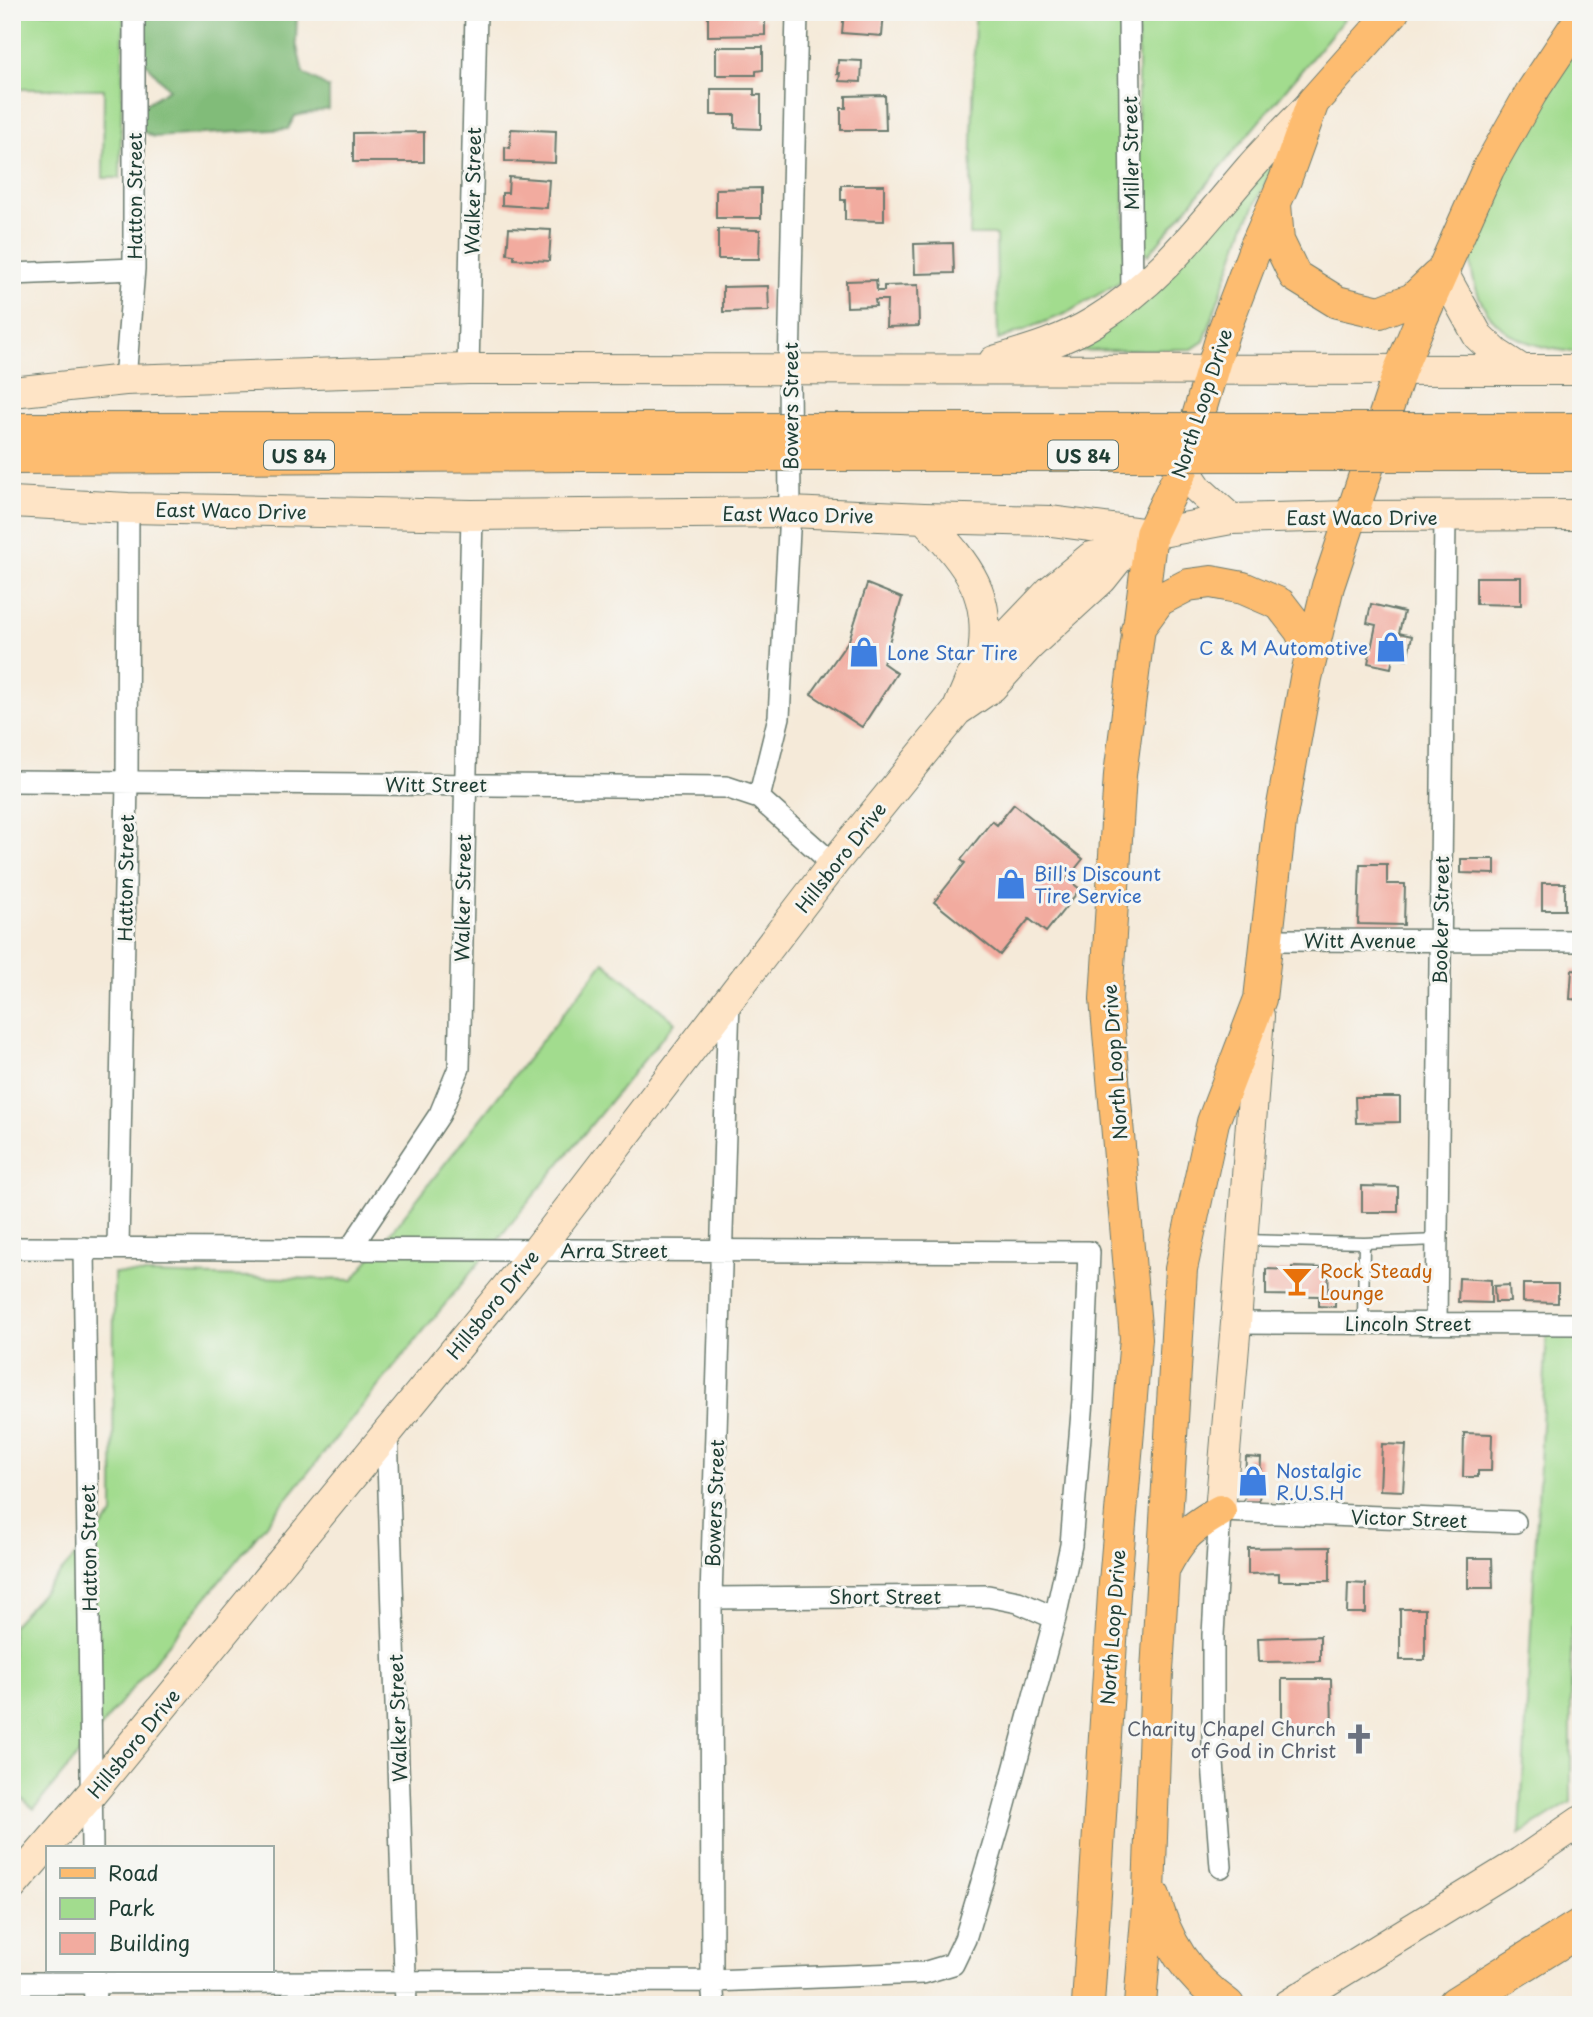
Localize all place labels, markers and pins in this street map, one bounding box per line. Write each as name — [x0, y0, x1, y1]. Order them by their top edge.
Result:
shop icon: C & M Automotive — [1374, 630, 1408, 664]
place label: C & M Automotive — [1199, 633, 1368, 661]
shop icon: Lone Star Tire — [847, 635, 881, 669]
place label: Lone Star Tire — [887, 638, 1018, 666]
place label: Bill's Discount Tire Service — [1034, 859, 1161, 909]
shop icon: Bill's Discount Tire Service — [994, 867, 1028, 901]
place label: Rock Steady Lounge — [1320, 1256, 1433, 1306]
bar icon: Rock Steady Lounge — [1280, 1264, 1314, 1298]
place label: Nostalgic R.U.S.H — [1276, 1456, 1361, 1506]
shop icon: Nostalgic R.U.S.H — [1236, 1464, 1270, 1498]
place label: Charity Chapel Church of God in Christ — [1127, 1714, 1336, 1764]
church icon: Charity Chapel Church of God in Christ — [1342, 1722, 1376, 1756]

